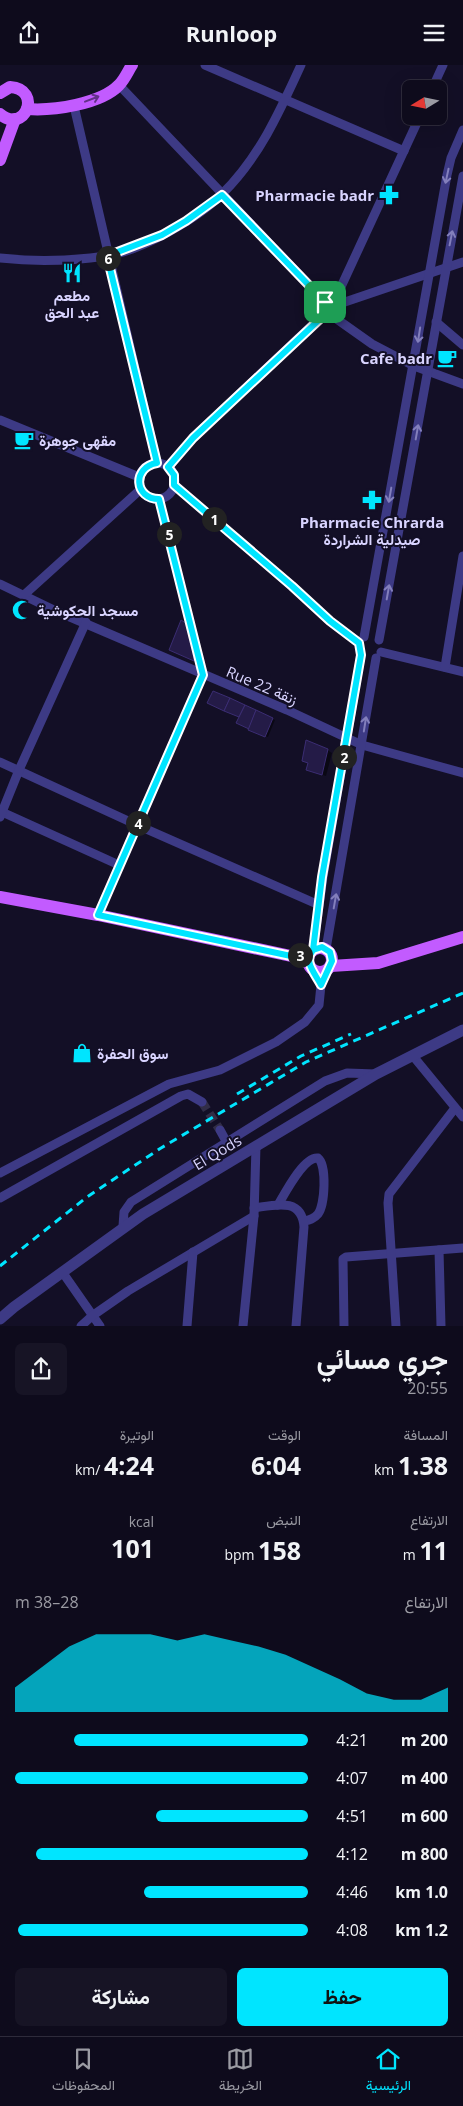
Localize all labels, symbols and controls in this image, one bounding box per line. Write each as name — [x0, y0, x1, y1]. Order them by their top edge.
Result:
text: Runloop — [186, 18, 277, 48]
icon: share — [15, 19, 43, 47]
icon: menu — [420, 19, 448, 47]
north arrow — [402, 80, 448, 125]
map controls — [402, 80, 447, 125]
one-way arrow — [84, 94, 99, 103]
one-way arrow — [442, 167, 451, 183]
pharmacy icon: Pharmacie badr — [378, 184, 400, 206]
place label: Pharmacie badr — [255, 185, 374, 205]
one-way arrow — [447, 230, 457, 246]
pin: 6 — [96, 245, 120, 271]
text: 6 — [104, 249, 113, 268]
restaurant icon: مطعم عبد الحق — [61, 262, 83, 284]
pin — [304, 281, 346, 323]
place label: مطعم عبد الحق — [45, 285, 99, 322]
icon: arrive — [311, 288, 339, 316]
one-way arrow — [413, 327, 423, 343]
cafe icon: Cafe badr — [436, 347, 458, 369]
place label: Cafe badr — [360, 348, 432, 368]
one-way arrow — [412, 425, 422, 441]
cafe icon: مقهى جوهرة — [13, 429, 35, 451]
place label: مقهى جوهرة — [39, 430, 116, 450]
one-way arrow — [385, 487, 395, 503]
pharmacy icon: Pharmacie Chrarda صيدلية الشراردة — [361, 489, 383, 511]
pin: 1 — [202, 507, 226, 531]
text: 1 — [210, 510, 219, 529]
place label: Pharmacie Chrarda صيدلية الشراردة — [300, 512, 444, 549]
pin: 5 — [156, 521, 182, 547]
text: 5 — [165, 525, 174, 544]
one-way arrow — [383, 585, 393, 601]
mosque icon: مسجد الحكوشية — [11, 599, 33, 621]
place label: مسجد الحكوشية — [37, 600, 139, 620]
street label: Rue 22 زنقة — [223, 661, 301, 709]
one-way arrow — [361, 716, 371, 732]
pin: 2 — [332, 745, 356, 769]
text: 2 — [340, 748, 349, 767]
pin: 4 — [126, 811, 150, 835]
text: 4 — [134, 814, 143, 833]
one-way arrow — [330, 893, 340, 909]
pin: 3 — [288, 943, 312, 967]
text: 3 — [296, 946, 305, 965]
shop icon: سوق الحفرة — [71, 1042, 93, 1064]
place label: سوق الحفرة — [97, 1043, 169, 1063]
street label: El Qods — [189, 1130, 245, 1174]
text: جري مسائي — [317, 1339, 448, 1377]
button: share — [15, 1343, 67, 1395]
text: 20:55 — [407, 1377, 448, 1399]
text: الوتيرة — [120, 1425, 154, 1444]
text: الوقت — [268, 1425, 301, 1444]
text: المسافة — [404, 1425, 448, 1444]
text: 4:24 — [104, 1448, 154, 1482]
text: 6:04 — [251, 1448, 301, 1482]
text: 1.38 — [398, 1448, 448, 1482]
text: /km — [75, 1460, 104, 1479]
text: km — [374, 1460, 398, 1479]
text: النبض — [266, 1510, 301, 1529]
text: الارتفاع — [410, 1510, 448, 1529]
text: kcal — [129, 1512, 154, 1531]
text: 101 — [111, 1531, 154, 1565]
text: 158 — [258, 1533, 301, 1567]
text: 11 — [419, 1533, 448, 1567]
text: bpm — [224, 1545, 258, 1564]
text: m — [403, 1545, 419, 1564]
text: 28–38 m — [15, 1591, 79, 1613]
text: الارتفاع — [405, 1591, 448, 1613]
text: 4:21 — [336, 1729, 368, 1751]
text: 200 m — [401, 1729, 448, 1751]
text: 4:07 — [336, 1767, 368, 1789]
text: 400 m — [401, 1767, 448, 1789]
text: 4:51 — [336, 1805, 368, 1827]
text: 600 m — [401, 1805, 448, 1827]
text: 4:12 — [336, 1843, 368, 1865]
text: 800 m — [401, 1843, 448, 1865]
text: 4:46 — [336, 1881, 368, 1903]
text: 1.0 km — [395, 1881, 448, 1903]
text: 4:08 — [336, 1919, 368, 1941]
text: 1.2 km — [395, 1919, 448, 1941]
button: مشاركة — [15, 1968, 227, 2026]
button: حفظ — [237, 1968, 448, 2026]
tab: المحفوظات — [52, 2045, 115, 2098]
tab: الخريطة — [219, 2045, 262, 2098]
tab: الرئيسية — [366, 2045, 411, 2098]

